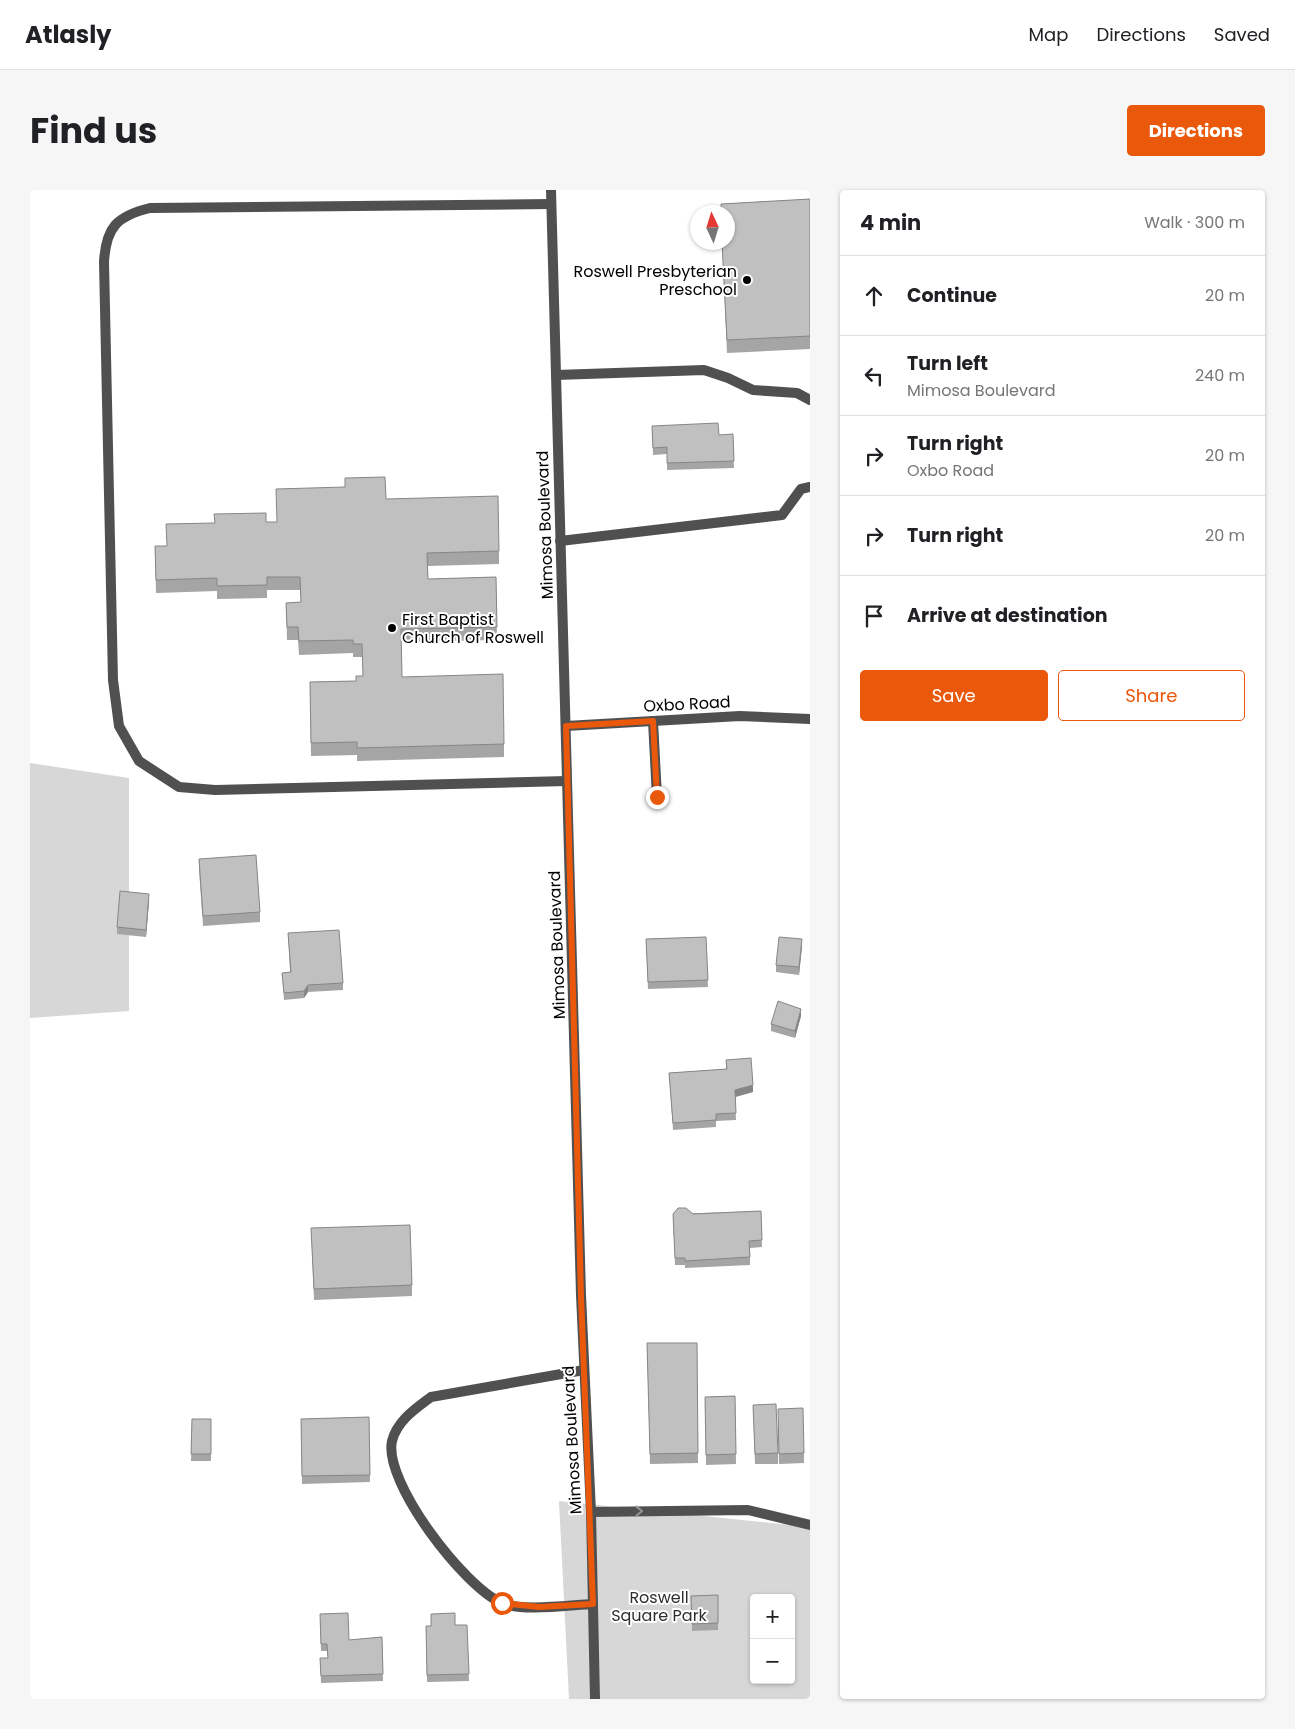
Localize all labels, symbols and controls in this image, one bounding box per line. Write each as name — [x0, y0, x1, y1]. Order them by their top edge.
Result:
text: Atlasly — [25, 18, 111, 51]
text: Map — [1029, 22, 1068, 47]
text: Directions — [1096, 22, 1186, 47]
text: Saved — [1214, 22, 1270, 47]
button: Directions — [1127, 105, 1265, 156]
text: Find us — [30, 106, 157, 155]
north arrow — [690, 205, 735, 250]
text: 4 min — [860, 208, 921, 237]
text: Walk · 300 m — [1144, 211, 1245, 234]
place label: Roswell Presbyterian Preschool — [573, 260, 737, 301]
marker: Roswell Presbyterian Preschool — [741, 274, 753, 286]
icon: ahead — [860, 282, 888, 310]
text: Continue — [907, 282, 997, 309]
text: 20 m — [1205, 284, 1245, 307]
text: Turn left — [907, 350, 988, 377]
icon: left — [860, 362, 888, 390]
text: 240 m — [1195, 364, 1245, 387]
text: Mimosa Boulevard — [907, 379, 1056, 402]
text: Turn right — [907, 430, 1003, 457]
icon: right — [860, 442, 888, 470]
text: 20 m — [1205, 444, 1245, 467]
street label: Mimosa Boulevard — [531, 450, 559, 600]
text: Oxbo Road — [907, 459, 994, 482]
icon: right — [860, 522, 888, 550]
text: Turn right — [907, 522, 1003, 549]
text: 20 m — [1205, 524, 1245, 547]
icon: arrive — [860, 602, 888, 630]
text: Arrive at destination — [907, 602, 1108, 629]
place label: First Baptist Church of Roswell — [402, 608, 544, 649]
marker: First Baptist Church of Roswell — [386, 622, 398, 634]
button: Save — [860, 670, 1048, 721]
button: Share — [1058, 670, 1245, 721]
street label: Oxbo Road — [643, 690, 731, 718]
route end — [646, 786, 669, 809]
street label: Mimosa Boulevard — [543, 870, 571, 1020]
street label: Mimosa Boulevard — [557, 1365, 587, 1515]
one-way arrow — [636, 1506, 644, 1516]
park label: Roswell Square Park — [611, 1586, 708, 1627]
route start — [491, 1592, 514, 1615]
map controls — [750, 1594, 795, 1684]
button: + — [750, 1594, 795, 1639]
button: − — [750, 1639, 795, 1684]

